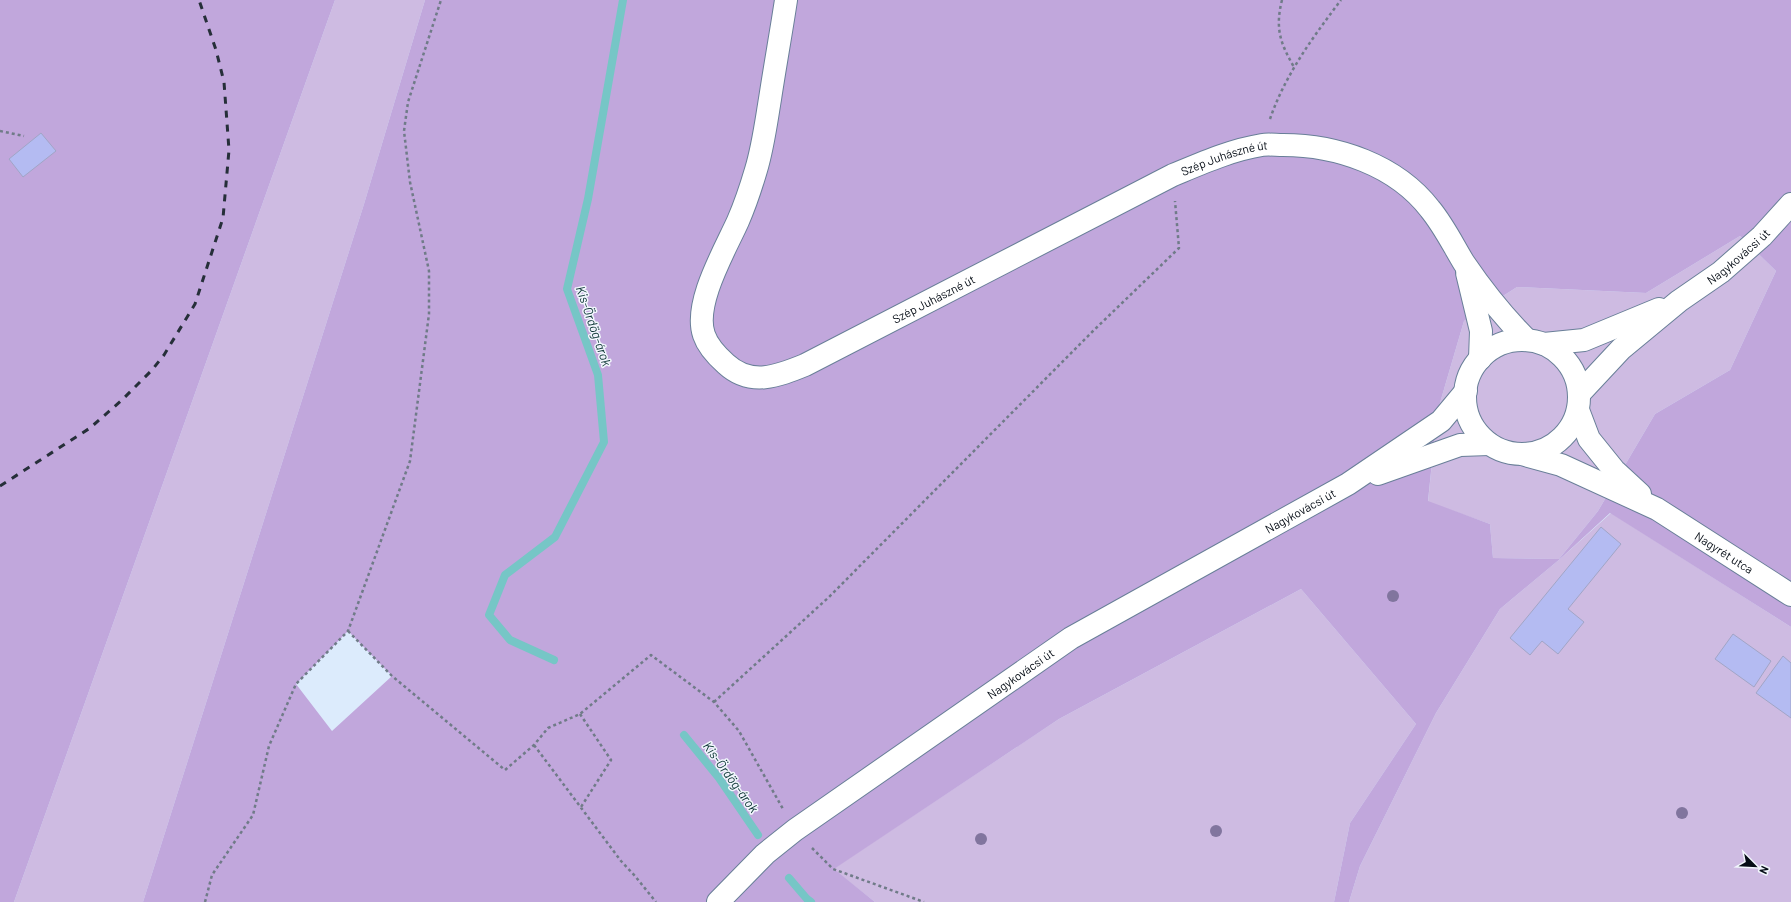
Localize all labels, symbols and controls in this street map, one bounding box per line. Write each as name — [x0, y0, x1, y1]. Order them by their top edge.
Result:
street label: Szép Juhászné út — [1179, 138, 1268, 178]
street label: Nagykovácsi út — [1704, 226, 1772, 287]
street label: Szép Juhászné út — [890, 272, 977, 326]
water label: Kis-Ördög-árok — [573, 284, 615, 369]
street label: Nagykovácsi út — [1263, 485, 1338, 536]
street label: Nagyrét utca — [1693, 528, 1756, 576]
street label: Nagykovácsi út — [984, 645, 1056, 701]
water label: Kis-Ördög-árok — [700, 738, 763, 816]
north arrow — [1735, 846, 1775, 886]
text: N — [1757, 864, 1772, 876]

